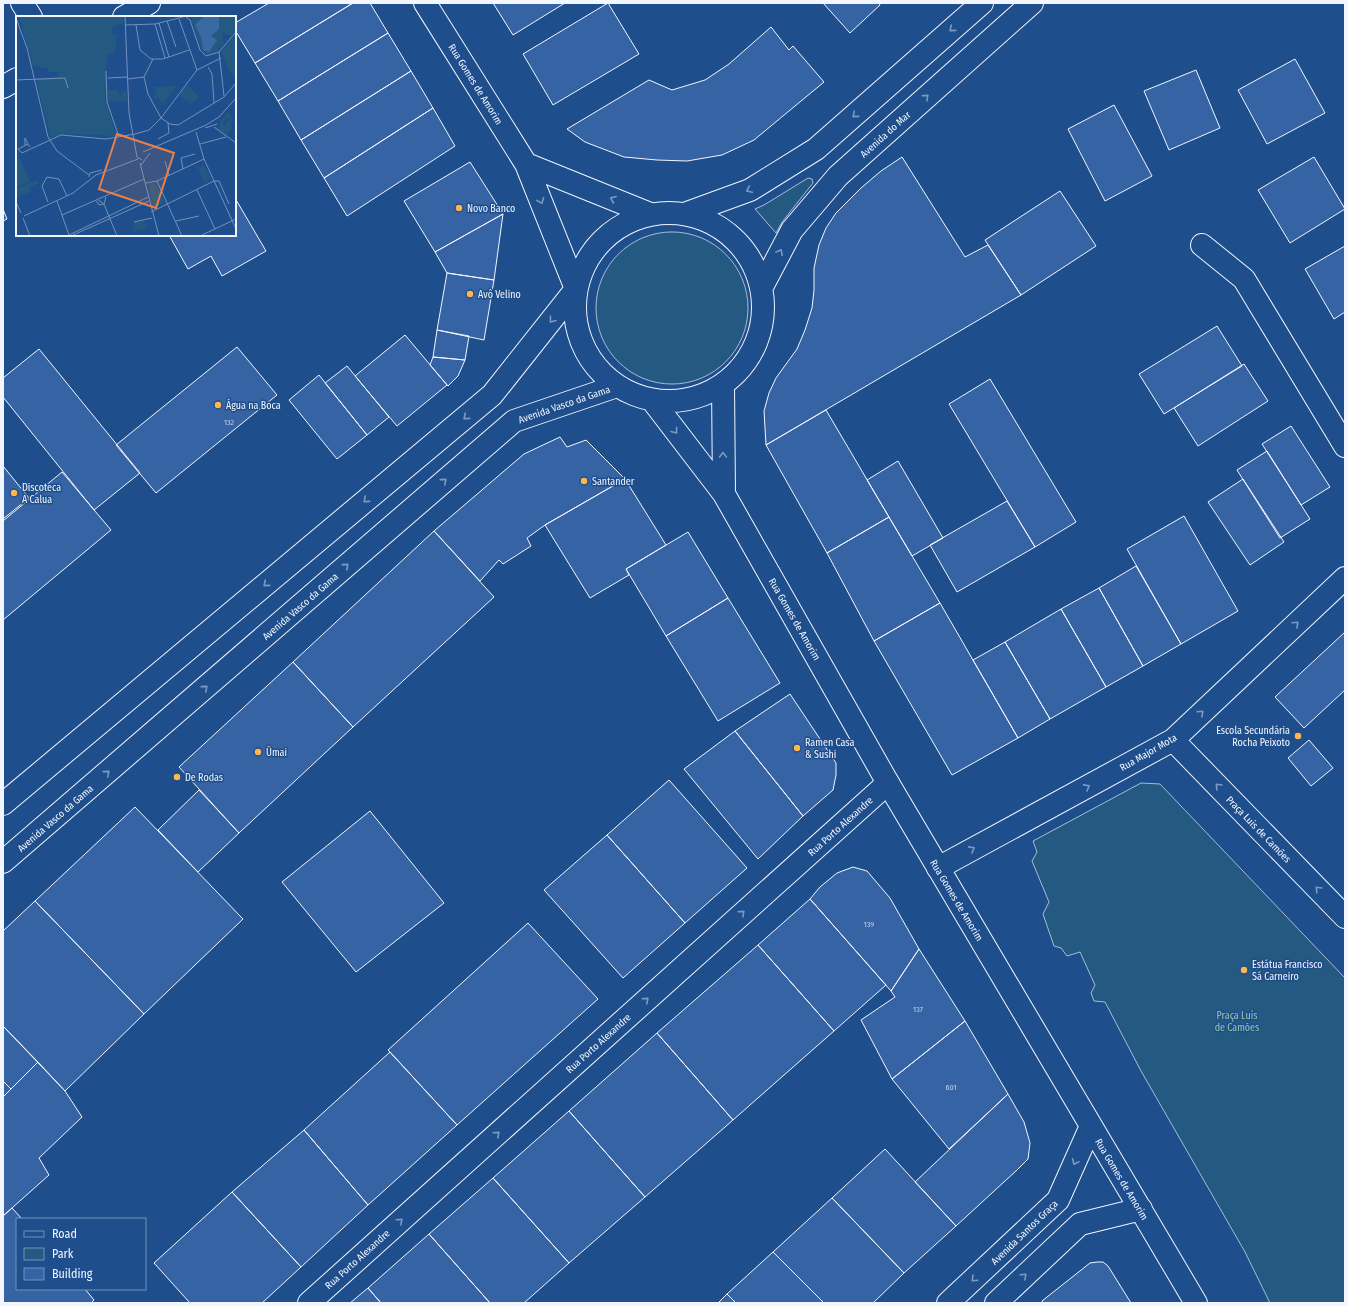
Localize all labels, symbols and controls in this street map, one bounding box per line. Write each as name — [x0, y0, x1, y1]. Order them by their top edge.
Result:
inset map — [16, 16, 236, 236]
one-way arrow — [950, 24, 957, 31]
street label: Rua Gomes de Amorim — [445, 42, 505, 127]
one-way arrow — [921, 95, 929, 102]
street label: Avenida do Mar — [858, 109, 914, 160]
one-way arrow — [852, 110, 860, 118]
one-way arrow — [746, 185, 753, 193]
one-way arrow — [610, 196, 617, 204]
one-way arrow — [536, 197, 544, 204]
marker: Novo Banco — [454, 203, 464, 213]
place label: Novo Banco — [467, 203, 515, 215]
one-way arrow — [776, 249, 783, 256]
marker: Avô Velino — [465, 289, 475, 299]
place label: Avô Velino — [478, 289, 521, 301]
one-way arrow — [549, 315, 556, 322]
street label: Avenida Vasco da Gama — [517, 384, 612, 426]
place label: Água na Boca — [226, 398, 281, 412]
marker: Água na Boca — [213, 400, 223, 410]
one-way arrow — [463, 412, 470, 419]
house number: 132 — [224, 418, 235, 427]
one-way arrow — [671, 427, 678, 434]
one-way arrow — [719, 452, 727, 458]
marker: Santander — [579, 476, 589, 486]
place label: Santander — [592, 476, 635, 488]
one-way arrow — [439, 478, 447, 486]
place label: Discoteca A Calua — [22, 482, 61, 506]
marker: Discoteca A Calua — [9, 488, 19, 498]
one-way arrow — [363, 496, 371, 503]
one-way arrow — [341, 564, 348, 571]
street label: Avenida Vasco da Gama — [260, 571, 341, 643]
street label: Rua Gomes de Amorim — [766, 576, 823, 663]
one-way arrow — [264, 579, 271, 586]
one-way arrow — [1291, 621, 1299, 629]
one-way arrow — [200, 685, 208, 692]
one-way arrow — [1197, 711, 1204, 718]
place label: Escola Secundária Rocha Peixoto — [1216, 725, 1290, 749]
marker: Escola Secundária Rocha Peixoto — [1293, 731, 1303, 741]
street label: Rua Major Mota — [1118, 732, 1179, 774]
place label: Ramen Casa & Sushi — [805, 737, 855, 761]
marker: Ramen Casa & Sushi — [792, 743, 802, 753]
place label: Ümai — [266, 746, 287, 759]
marker: Ümai — [253, 747, 263, 757]
one-way arrow — [102, 770, 109, 777]
marker: De Rodas — [172, 772, 182, 782]
place label: De Rodas — [185, 772, 223, 784]
street label: Avenida Vasco da Gama — [15, 783, 96, 855]
one-way arrow — [1215, 783, 1223, 791]
one-way arrow — [1082, 784, 1090, 792]
street label: Rua Porto Alexandre — [806, 794, 876, 859]
street label: Praça Luis de Camões — [1223, 794, 1293, 865]
one-way arrow — [968, 846, 975, 854]
street label: Rua Gomes de Amorim — [927, 858, 985, 943]
one-way arrow — [1315, 886, 1323, 894]
one-way arrow — [738, 911, 745, 918]
house number: 139 — [864, 920, 874, 929]
place label: Estátua Francisco Sá Carneiro — [1252, 959, 1323, 983]
marker: Estátua Francisco Sá Carneiro — [1239, 965, 1249, 975]
one-way arrow — [641, 998, 649, 1005]
house number: 137 — [913, 1005, 924, 1014]
park label: Praça Luís de Camões — [1215, 1009, 1259, 1034]
street label: Rua Porto Alexandre — [564, 1011, 634, 1076]
house number: 601 — [945, 1083, 957, 1092]
one-way arrow — [492, 1131, 500, 1139]
street label: Rua Gomes de Amorim — [1092, 1137, 1150, 1222]
one-way arrow — [1072, 1158, 1080, 1165]
street label: Avenida Santos Graça — [989, 1198, 1061, 1268]
legend — [16, 1218, 146, 1290]
one-way arrow — [395, 1218, 403, 1225]
text: Road — [52, 1227, 77, 1241]
street label: Rua Porto Alexandre — [323, 1227, 393, 1292]
text: Park — [52, 1247, 74, 1261]
text: Building — [52, 1267, 93, 1281]
one-way arrow — [1019, 1274, 1027, 1281]
one-way arrow — [971, 1275, 978, 1282]

